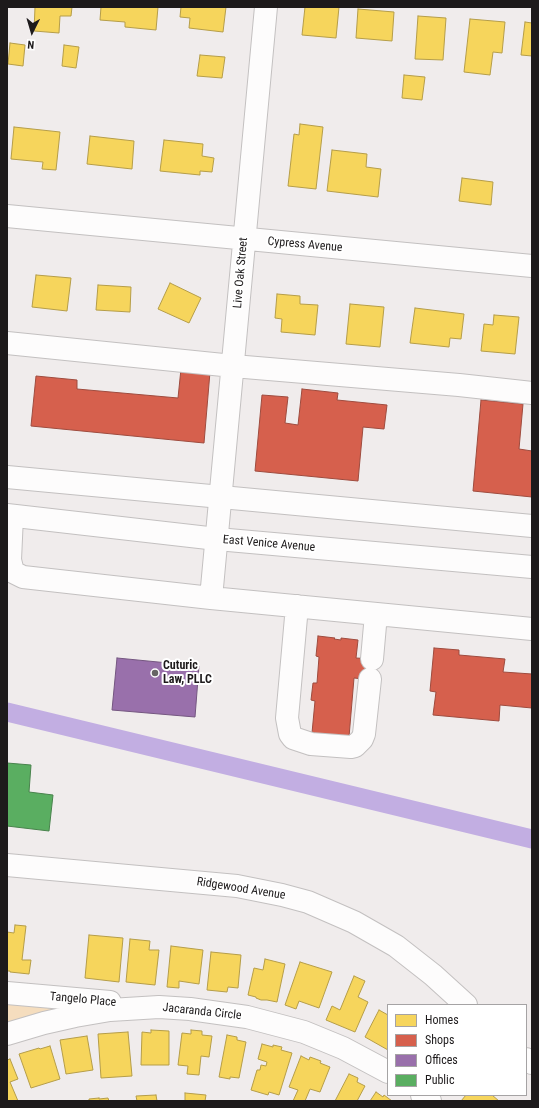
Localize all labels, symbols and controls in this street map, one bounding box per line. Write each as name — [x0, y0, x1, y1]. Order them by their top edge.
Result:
north arrow — [12, 12, 52, 52]
text: N — [27, 38, 35, 51]
street label: Cypress Avenue — [267, 235, 343, 255]
street label: Live Oak Street — [231, 237, 251, 309]
street label: East Venice Avenue — [222, 533, 316, 555]
place label: Cuturic Law, PLLC — [163, 659, 212, 687]
marker: Cuturic Law, PLLC — [150, 668, 160, 678]
street label: Ridgewood Avenue — [196, 875, 286, 903]
street label: Tangelo Place — [49, 990, 117, 1010]
street label: Jacaranda Circle — [162, 1001, 242, 1023]
legend — [387, 1004, 527, 1096]
text: Homes — [425, 1013, 459, 1027]
text: Shops — [425, 1033, 454, 1047]
text: Offices — [425, 1053, 458, 1067]
text: Public — [425, 1073, 454, 1087]

